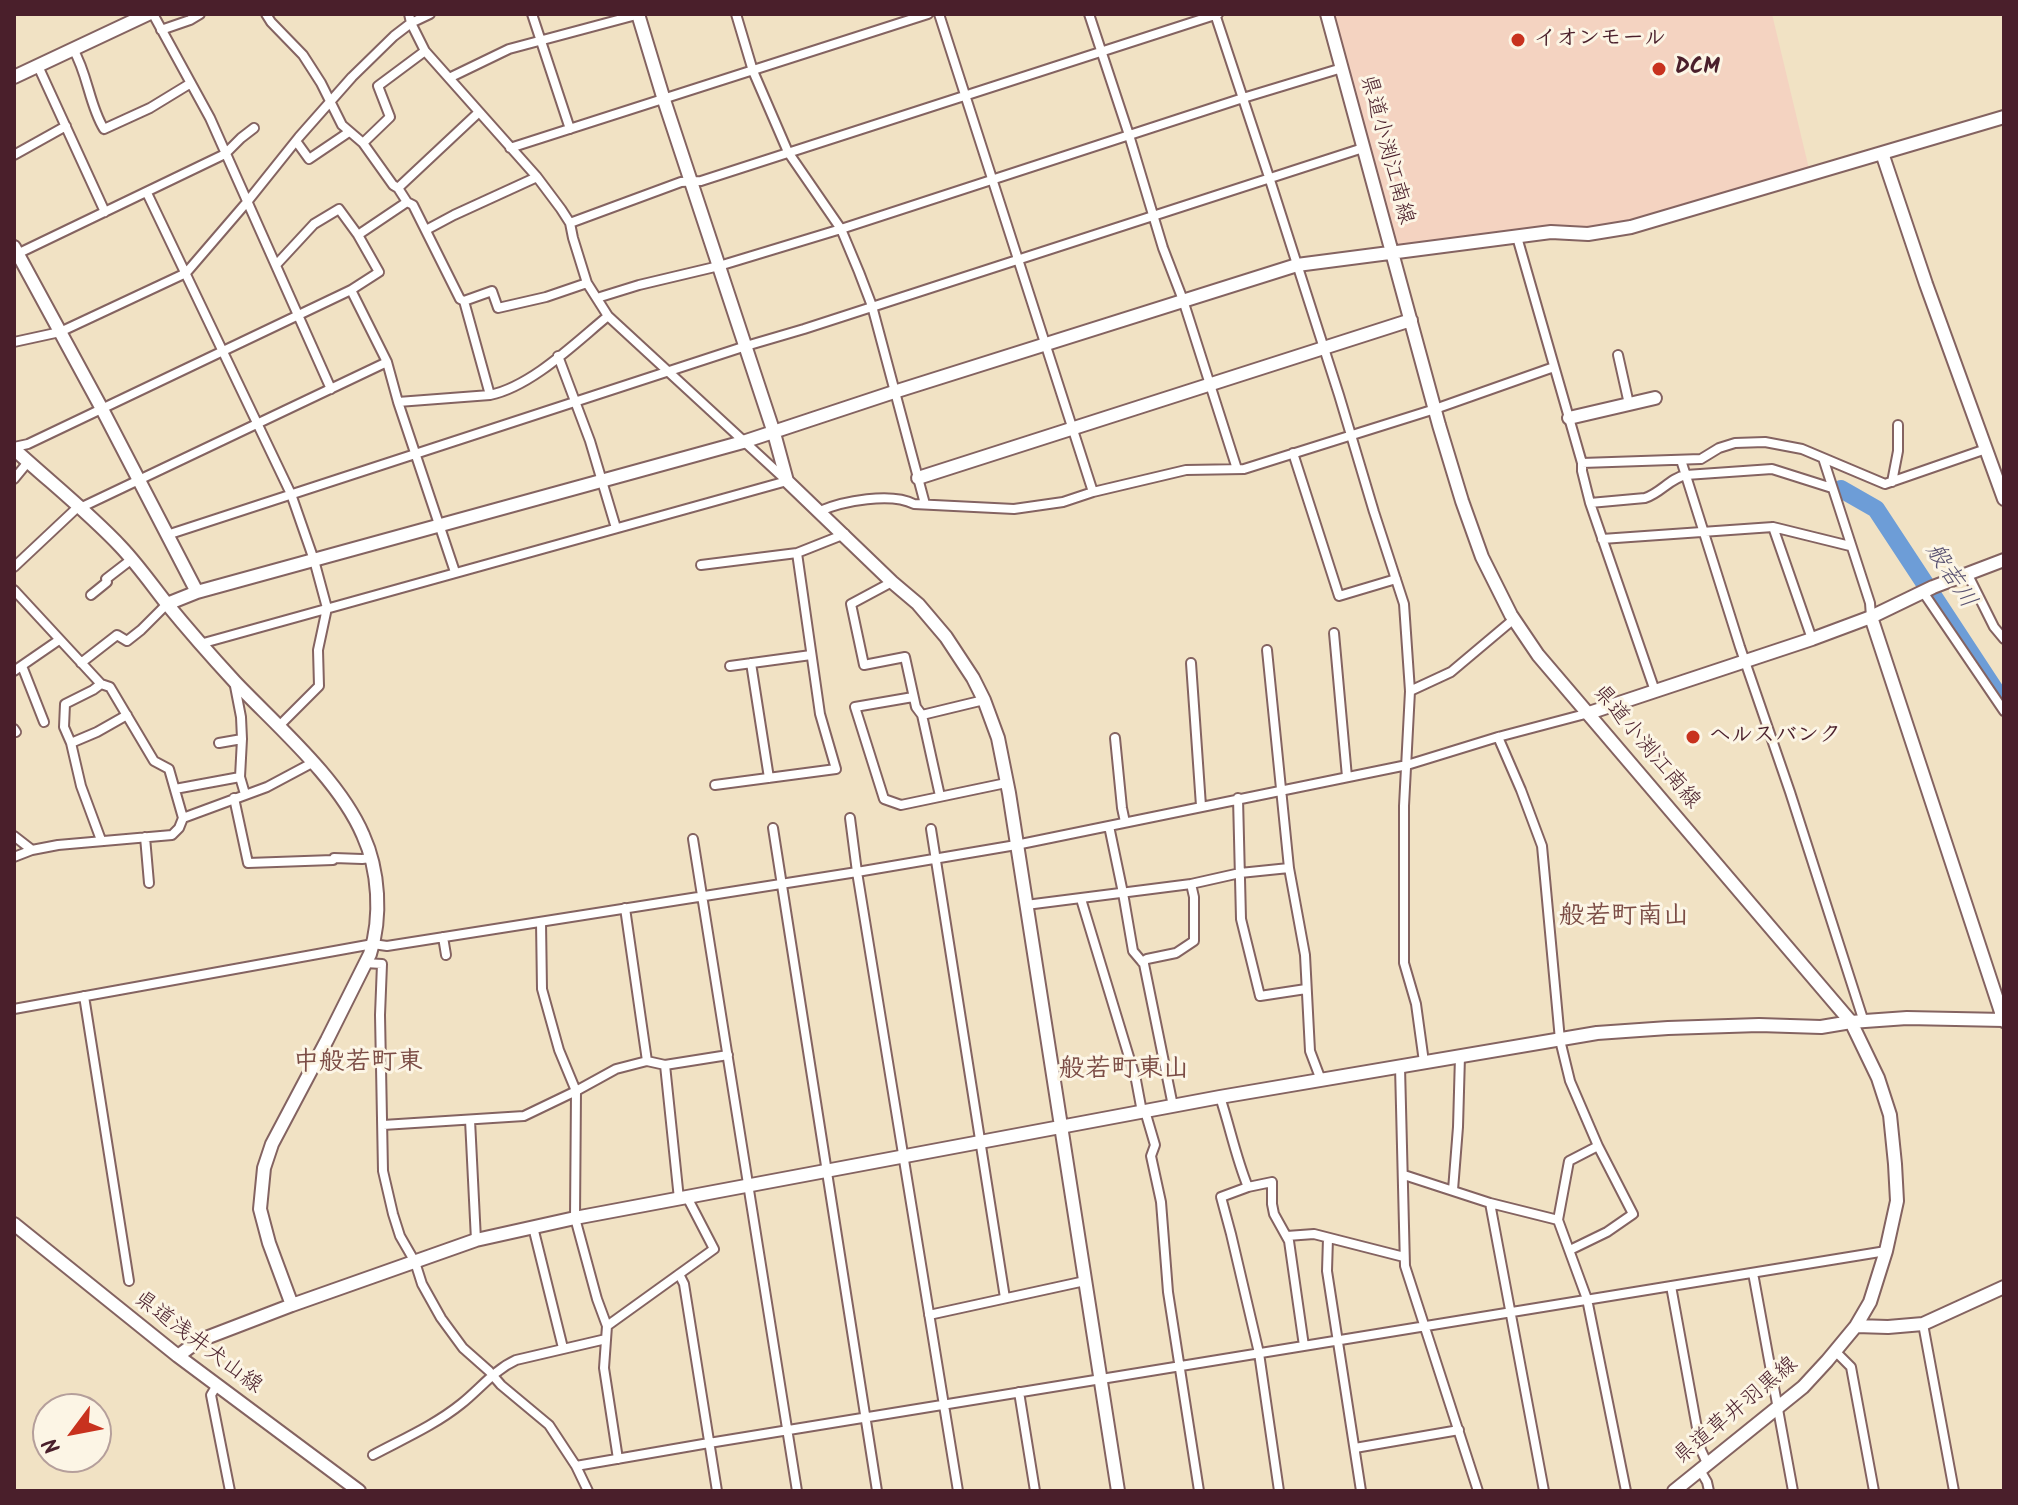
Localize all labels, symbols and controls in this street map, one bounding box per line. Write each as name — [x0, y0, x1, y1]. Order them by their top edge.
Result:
place label: イオンモール — [1534, 27, 1666, 53]
marker: イオンモール — [1509, 31, 1527, 49]
place label: DCM — [1675, 56, 1720, 82]
marker: DCM — [1650, 60, 1668, 78]
street label: 県道小渕江南線 — [1352, 72, 1418, 228]
water label: 般若川 — [1917, 539, 1981, 615]
street label: 県道小渕江南線 — [1585, 681, 1705, 815]
place label: ヘルスバンク — [1709, 724, 1841, 750]
marker: ヘルスバンク — [1684, 728, 1702, 746]
district label: 般若町南山 — [1559, 903, 1689, 935]
district label: 中般若町東 — [293, 1049, 423, 1081]
district label: 般若町東山 — [1059, 1056, 1189, 1088]
street label: 県道浅井犬山線 — [128, 1287, 266, 1401]
street label: 県道草井羽黒線 — [1670, 1352, 1804, 1472]
north arrow — [32, 1393, 112, 1473]
text: N — [34, 1430, 71, 1460]

